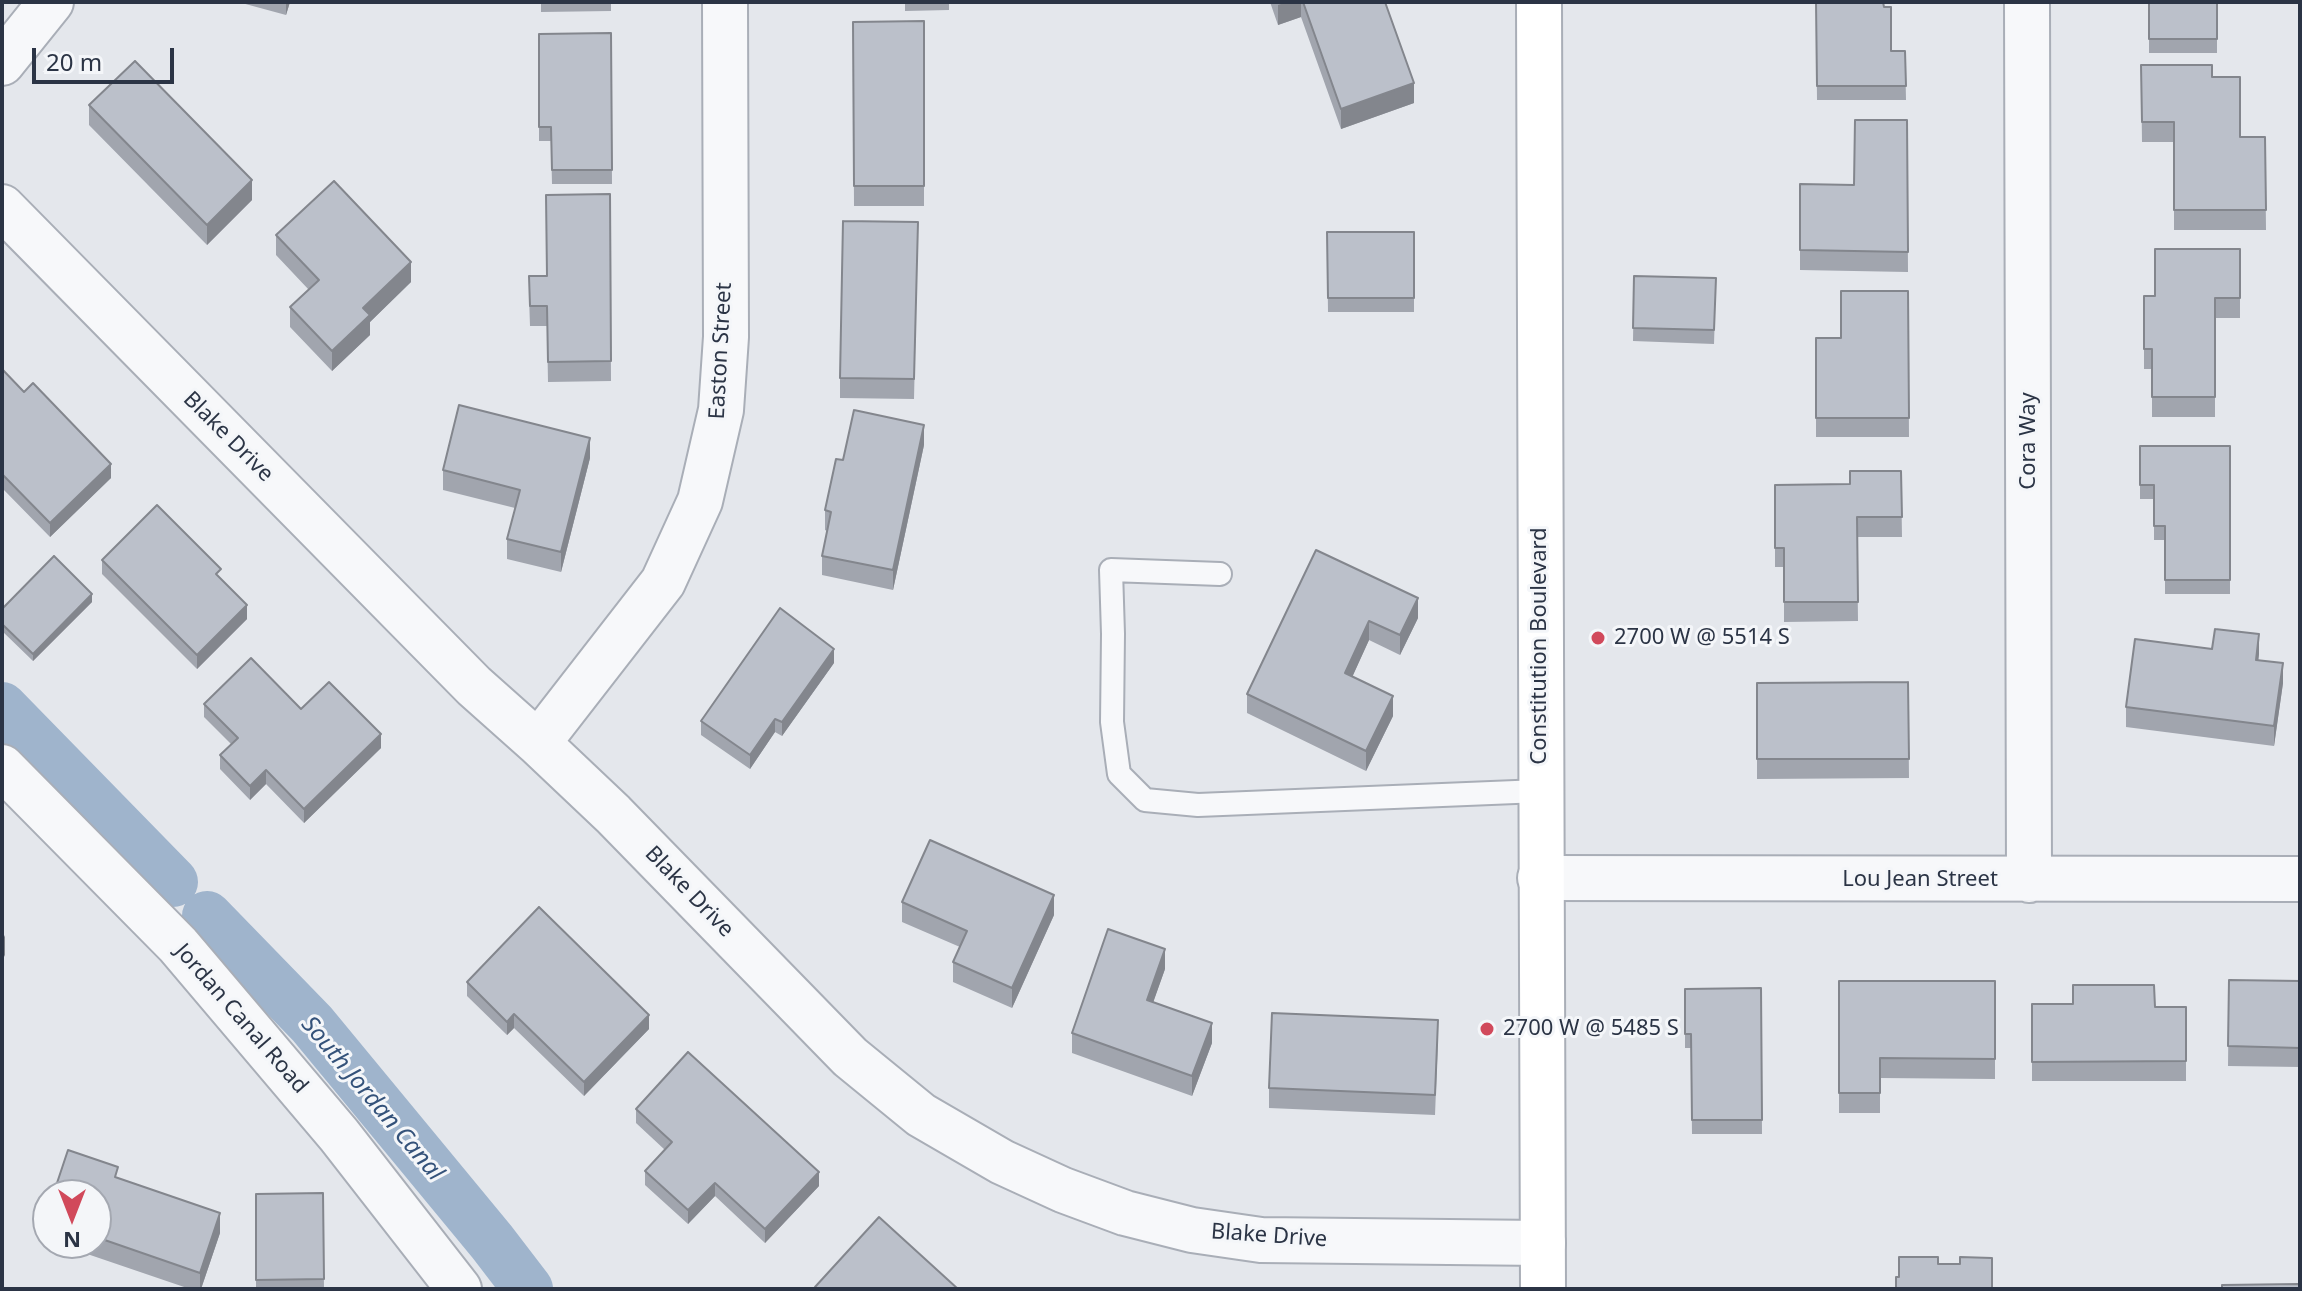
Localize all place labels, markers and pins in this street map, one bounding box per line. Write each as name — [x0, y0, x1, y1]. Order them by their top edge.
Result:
place label: 2700 W @ 5514 S — [1614, 625, 1790, 651]
marker: 2700 W @ 5514 S — [1589, 629, 1607, 647]
place label: 2700 W @ 5485 S — [1503, 1016, 1679, 1042]
marker: 2700 W @ 5485 S — [1478, 1020, 1496, 1038]

